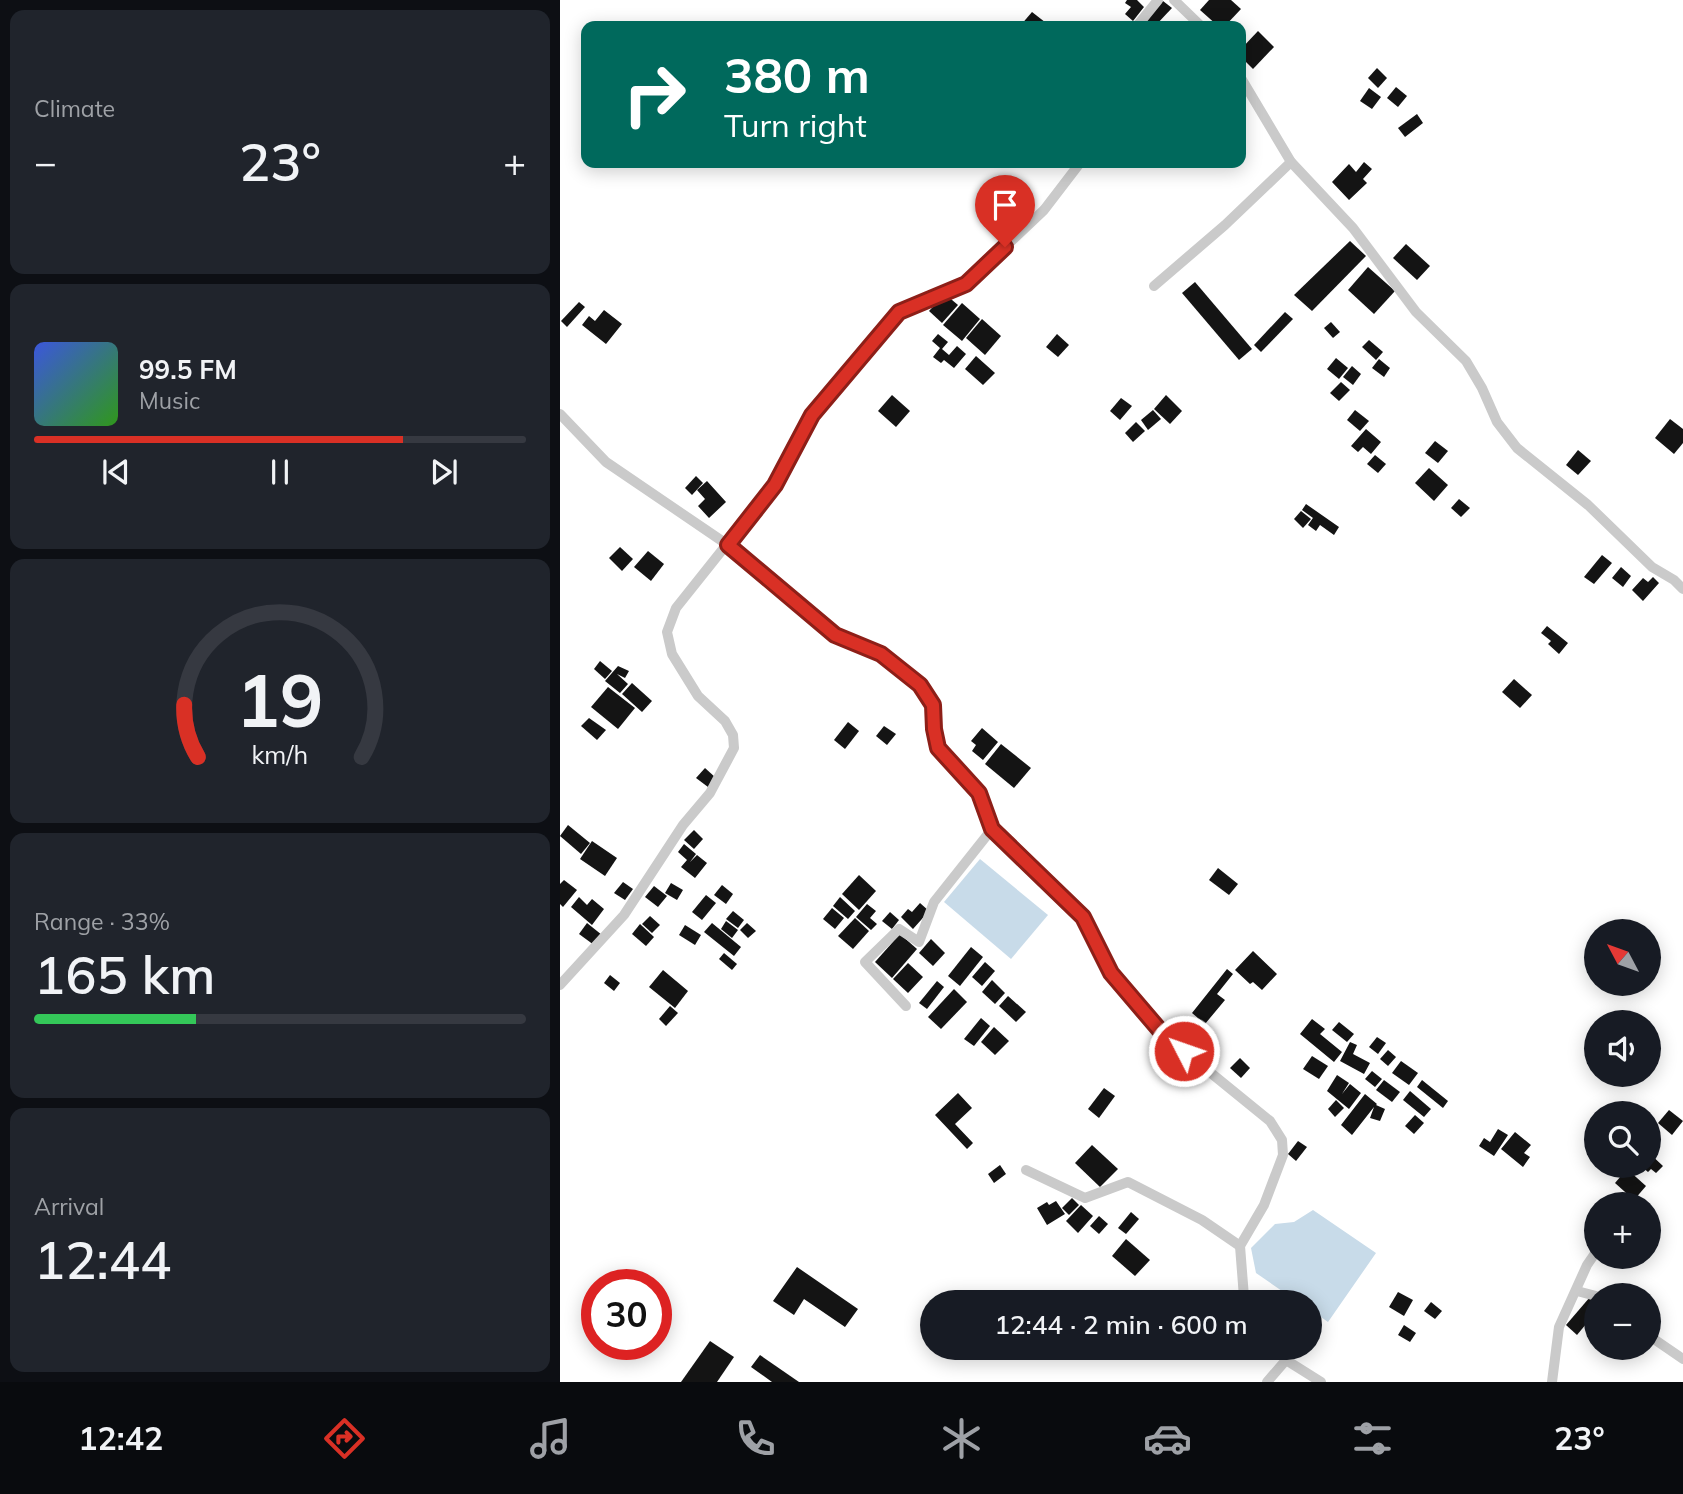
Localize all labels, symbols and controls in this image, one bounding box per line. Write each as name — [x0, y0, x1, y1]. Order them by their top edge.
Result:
text: 380 m — [724, 44, 870, 105]
icon: right — [609, 49, 700, 140]
text: Climate — [34, 94, 115, 123]
text: Turn right — [724, 105, 867, 145]
text: 23° — [239, 129, 321, 194]
text: − — [34, 138, 57, 186]
text: + — [503, 138, 526, 186]
pin — [975, 175, 1035, 247]
icon: arrive — [986, 186, 1024, 224]
text: 99.5 FM — [139, 353, 237, 386]
text: Music — [139, 386, 200, 415]
icon: previous — [97, 453, 135, 491]
icon: pause — [261, 453, 299, 491]
icon: next — [425, 453, 463, 491]
text: 19 — [236, 654, 324, 745]
text: km/h — [252, 739, 308, 770]
text: Range · 33% — [34, 907, 170, 936]
north arrow — [1584, 919, 1661, 996]
map controls — [1584, 919, 1661, 1360]
text: 165 km — [34, 942, 215, 1007]
button: sound — [1584, 1010, 1661, 1087]
position arrow — [1147, 1014, 1221, 1088]
button: search — [1584, 1101, 1661, 1178]
text: Arrival — [34, 1192, 104, 1221]
button: + — [1584, 1192, 1661, 1269]
text: 12:44 — [34, 1227, 171, 1292]
speed limit sign: 30 — [581, 1269, 672, 1360]
button: − — [1584, 1283, 1661, 1360]
text: 12:44 · 2 min · 600 m — [994, 1308, 1248, 1341]
icon: directions — [320, 1414, 369, 1463]
icon: music — [526, 1414, 575, 1463]
icon: phone — [731, 1414, 780, 1463]
icon: climate — [937, 1414, 986, 1463]
icon: car — [1143, 1414, 1192, 1463]
icon: filters — [1348, 1414, 1397, 1463]
text: 12:42 — [78, 1418, 163, 1458]
text: 23° — [1554, 1418, 1605, 1458]

